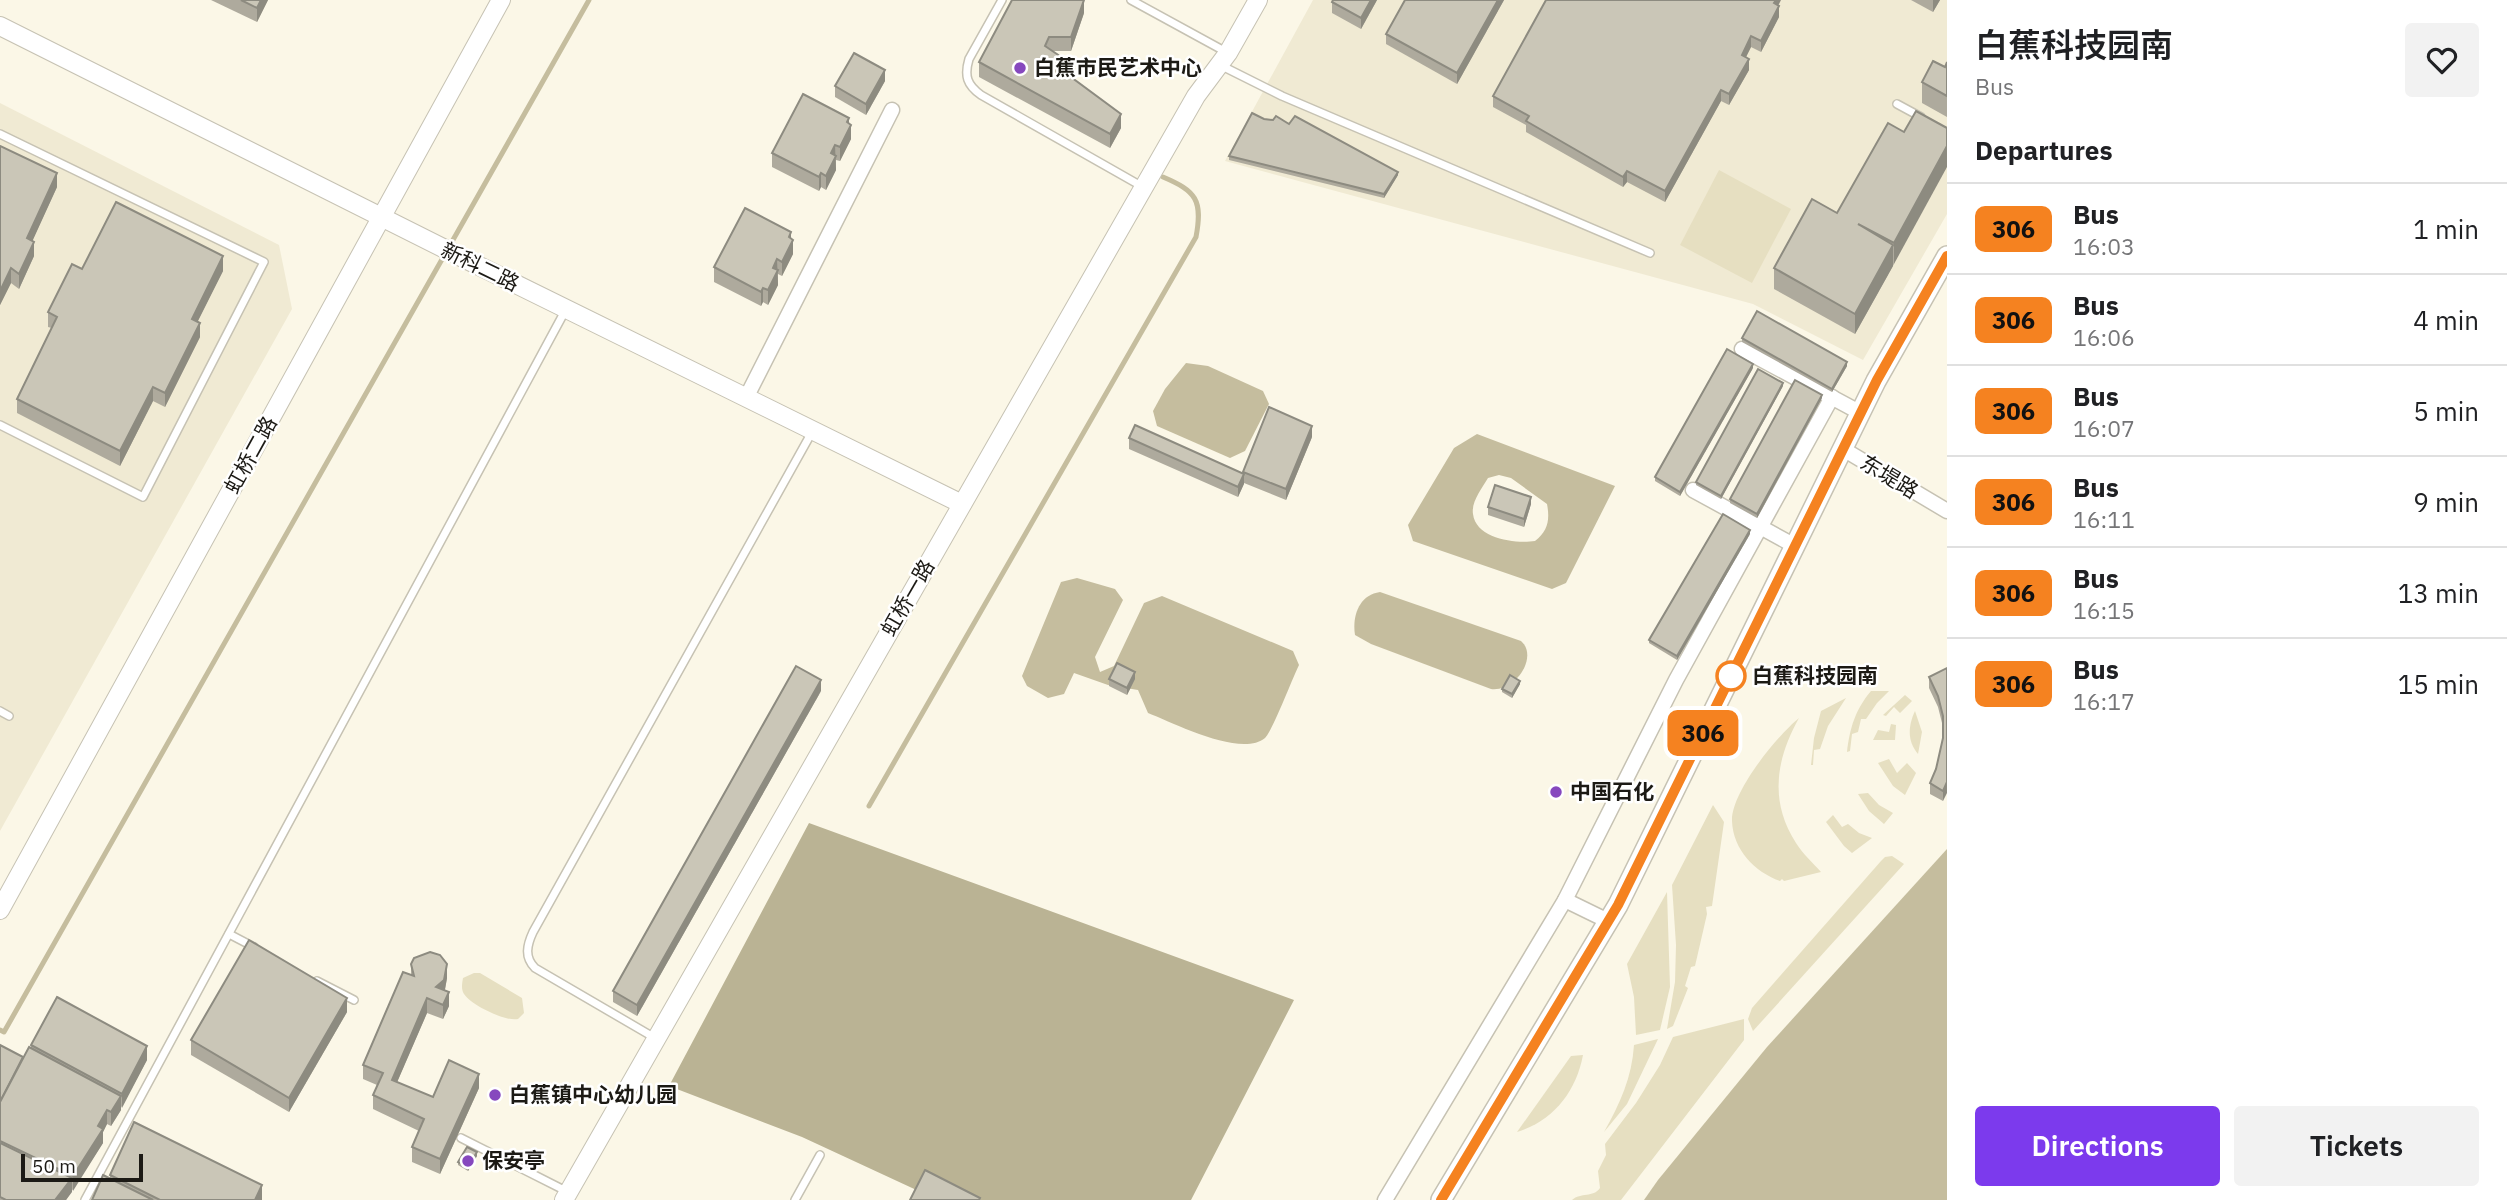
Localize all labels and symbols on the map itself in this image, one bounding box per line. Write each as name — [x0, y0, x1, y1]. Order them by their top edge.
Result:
place label: 白蕉市民艺术中心 — [1034, 53, 1202, 81]
marker: 白蕉市民艺术中心 — [1012, 60, 1028, 76]
street label: 新科二路 — [437, 235, 524, 297]
street label: 虹桥二路 — [218, 411, 283, 498]
street label: 东堤路 — [1855, 448, 1924, 504]
street label: 虹桥一路 — [874, 554, 940, 641]
marker: 白蕉科技园南 — [1716, 661, 1746, 691]
place label: 白蕉科技园南 — [1752, 661, 1878, 689]
line badge: 306 — [1663, 710, 1743, 756]
place label: 中国石化 — [1570, 777, 1654, 805]
marker: 中国石化 — [1548, 784, 1564, 800]
place label: 白蕉镇中心幼儿园 — [509, 1080, 677, 1108]
marker: 白蕉镇中心幼儿园 — [487, 1087, 503, 1103]
place label: 保安亭 — [482, 1146, 545, 1174]
scale bar — [21, 1151, 144, 1183]
marker: 保安亭 — [460, 1153, 476, 1169]

